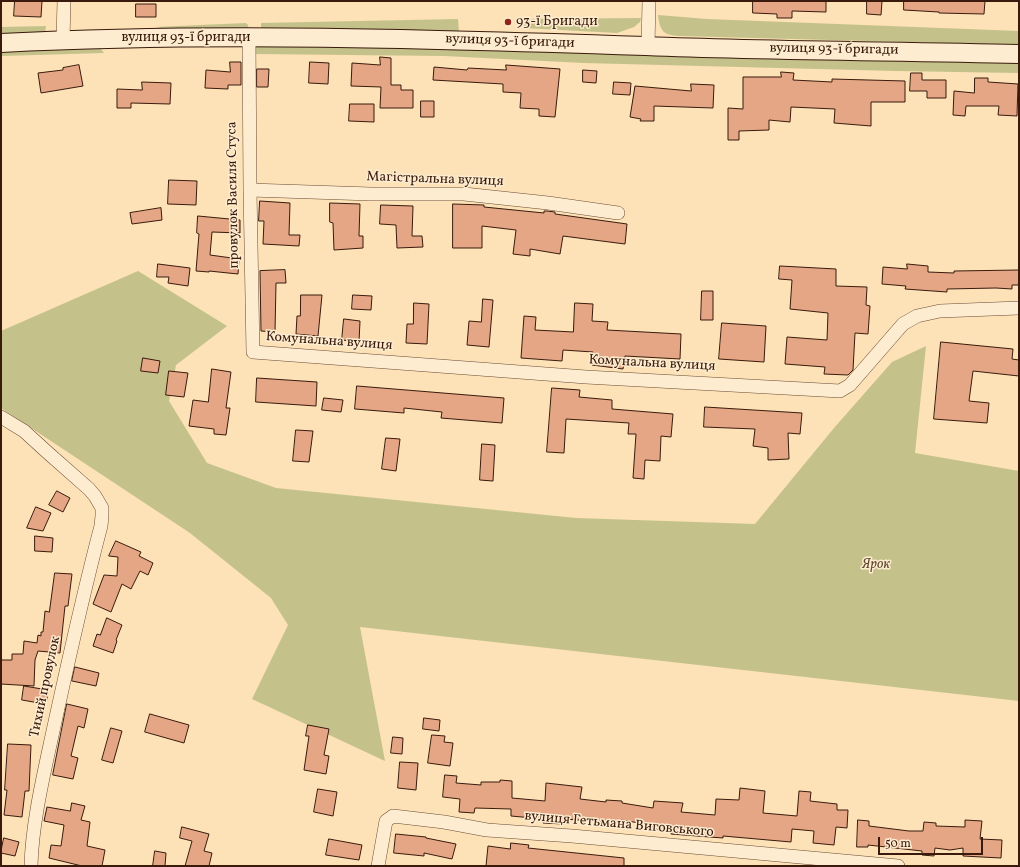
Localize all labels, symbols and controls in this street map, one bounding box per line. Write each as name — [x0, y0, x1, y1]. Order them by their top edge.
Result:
place label: 93-ї Бригади — [516, 14, 598, 30]
marker: 93-ї Бригади — [503, 17, 513, 27]
street label: вулиця 93-ї бригади — [121, 30, 251, 46]
street label: вулиця 93-ї бригади — [445, 31, 575, 53]
street label: вулиця 93-ї бригади — [769, 40, 899, 60]
street label: провулок Василя Стуса — [224, 121, 244, 269]
street label: Магістральна вулиця — [366, 169, 504, 191]
street label: Комунальна вулиця — [265, 329, 393, 355]
street label: Комунальна вулиця — [588, 352, 716, 376]
park label: Ярок — [862, 557, 890, 573]
street label: Тихий провулок — [27, 635, 65, 739]
street label: вулиця Гетьмана Виговського — [524, 808, 714, 842]
scale bar — [880, 829, 985, 855]
text: 50 m — [885, 836, 911, 852]

